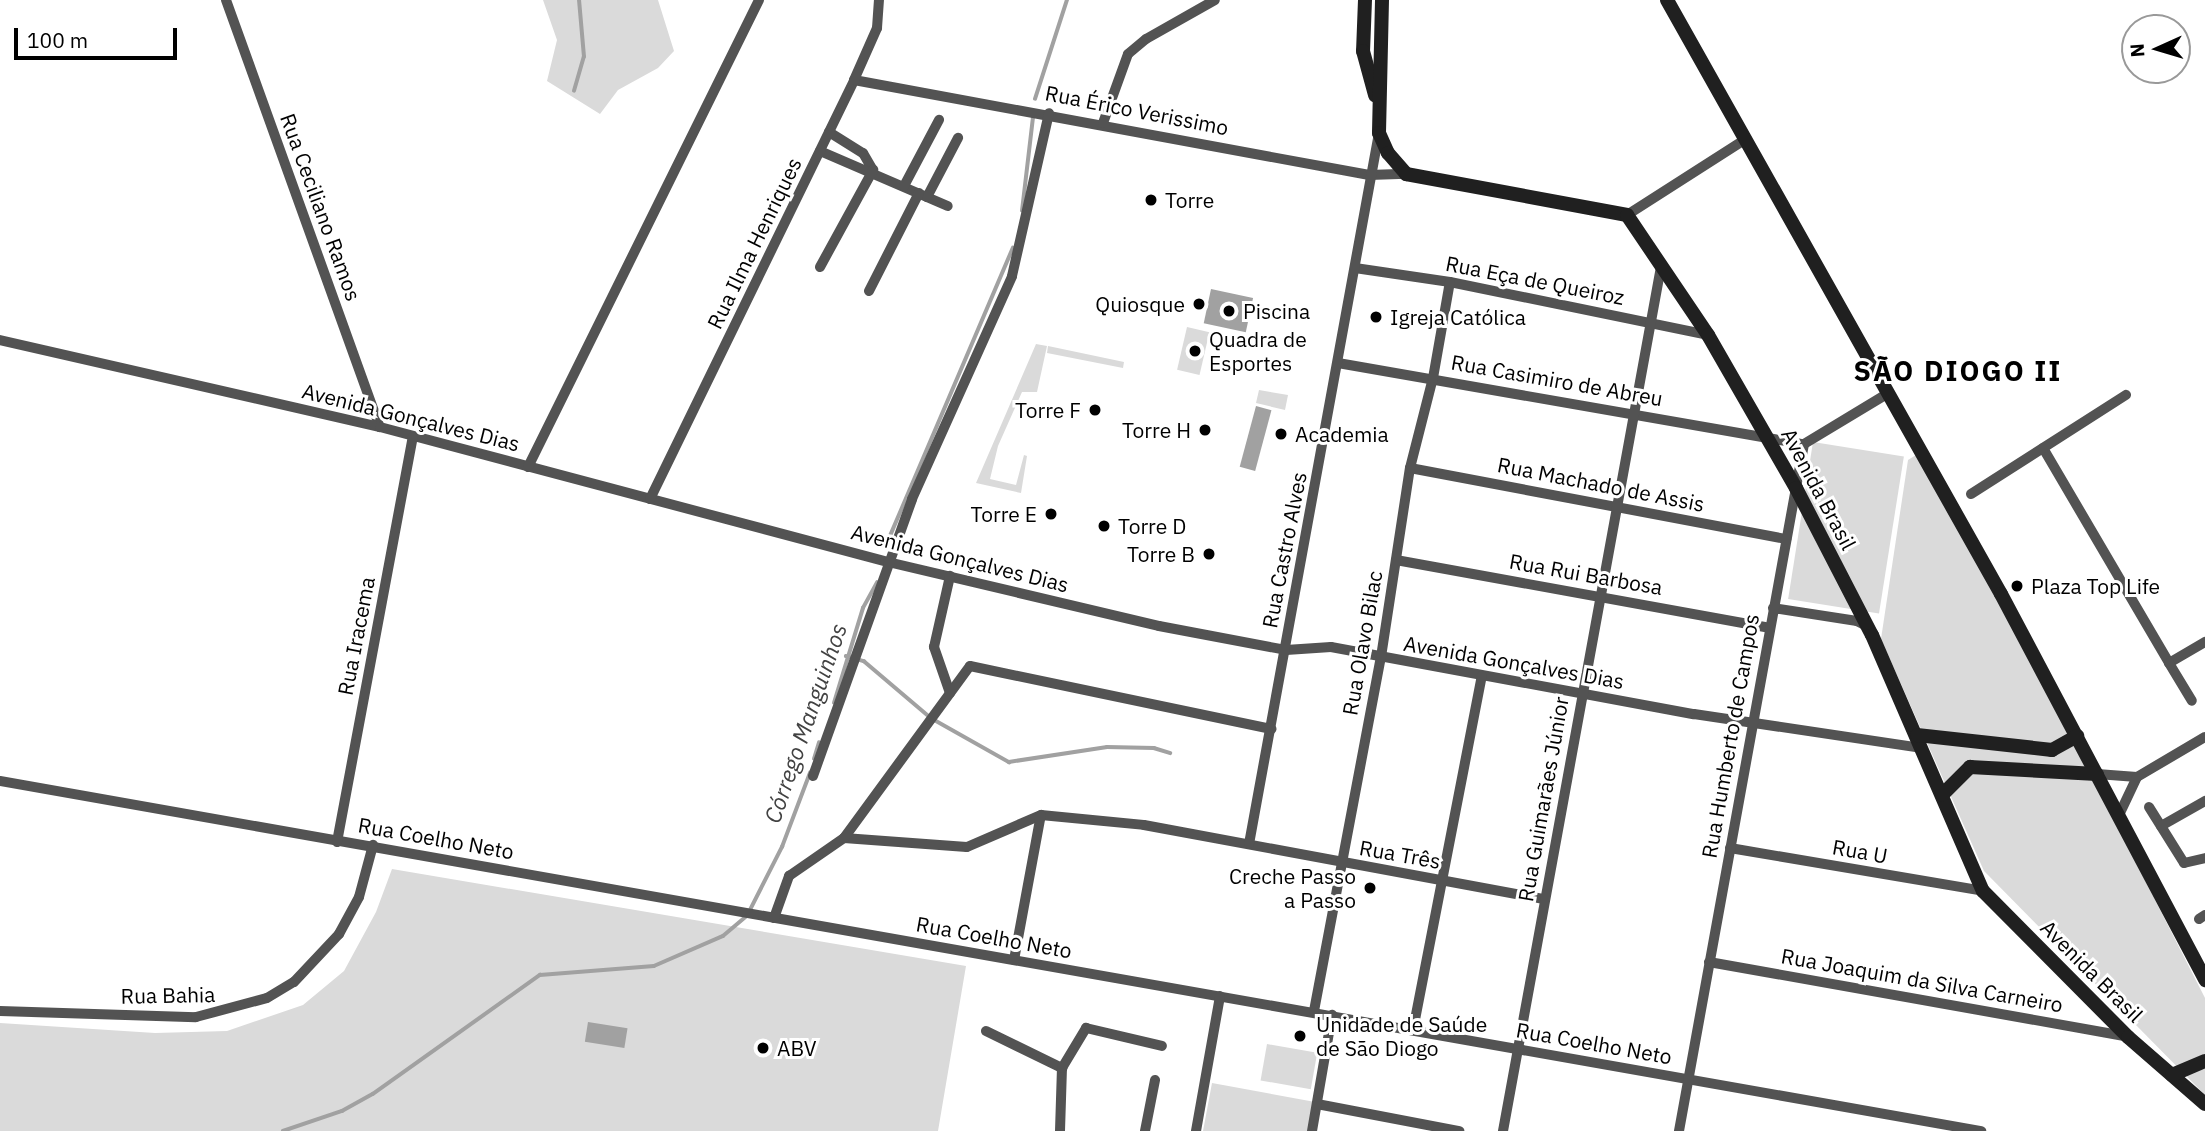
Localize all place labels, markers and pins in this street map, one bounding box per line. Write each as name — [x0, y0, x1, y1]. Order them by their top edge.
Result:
place label: Torre — [1165, 187, 1214, 213]
marker: Torre — [1143, 192, 1159, 208]
place label: Quiosque — [1095, 291, 1185, 317]
marker: Quiosque — [1191, 296, 1207, 312]
place label: Piscina — [1243, 298, 1310, 324]
marker: Piscina — [1221, 303, 1237, 319]
place label: Igreja Católica — [1390, 304, 1526, 330]
marker: Igreja Católica — [1368, 309, 1384, 325]
place label: Quadra de Esportes — [1209, 326, 1307, 376]
marker: Quadra de Esportes — [1187, 343, 1203, 359]
place label: Torre F — [1015, 397, 1081, 423]
marker: Torre F — [1087, 402, 1103, 418]
place label: Torre H — [1122, 417, 1191, 443]
place label: Academia — [1295, 421, 1389, 447]
marker: Torre H — [1197, 422, 1213, 438]
marker: Academia — [1273, 426, 1289, 442]
place label: Torre E — [971, 501, 1037, 527]
marker: Torre E — [1043, 506, 1059, 522]
place label: Torre D — [1118, 513, 1186, 539]
marker: Torre D — [1096, 518, 1112, 534]
place label: Torre B — [1127, 541, 1195, 567]
marker: Torre B — [1201, 546, 1217, 562]
place label: Plaza Top Life — [2031, 573, 2160, 599]
marker: Plaza Top Life — [2009, 578, 2025, 594]
place label: Creche Passo a Passo — [1229, 863, 1356, 913]
marker: Creche Passo a Passo — [1362, 880, 1378, 896]
place label: Unidade de Saúde de São Diogo — [1316, 1011, 1487, 1061]
marker: Unidade de Saúde de São Diogo — [1290, 1026, 1310, 1046]
place label: ABV — [777, 1035, 817, 1061]
marker: ABV — [755, 1040, 771, 1056]

